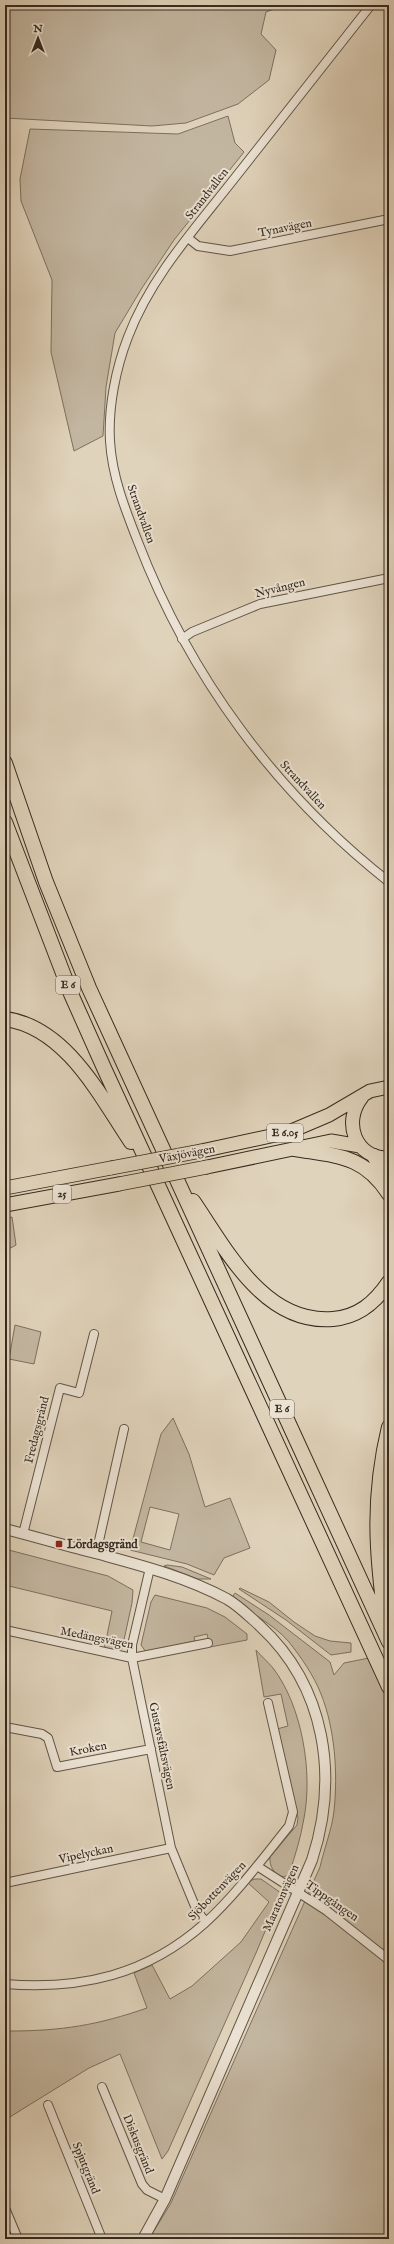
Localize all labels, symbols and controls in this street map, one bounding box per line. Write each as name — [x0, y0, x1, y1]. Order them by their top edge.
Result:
north arrow — [18, 18, 58, 58]
text: N — [32, 22, 43, 36]
street label: Strandvallen — [182, 165, 232, 223]
street label: Tynavägen — [257, 215, 314, 241]
street label: Strandvallen — [123, 483, 159, 546]
street label: Nyvången — [253, 574, 307, 601]
street label: Strandvallen — [277, 757, 330, 813]
road number: E 6 — [56, 976, 80, 994]
road number: E 6.05 — [267, 1124, 303, 1142]
street label: Växjövägen — [157, 1141, 217, 1167]
road number: 25 — [53, 1185, 71, 1203]
street label: Fredagsgränd — [21, 1394, 53, 1465]
road number: E 6 — [270, 1400, 294, 1418]
place label: Lördagsgränd — [66, 1537, 138, 1553]
marker: Lördagsgränd — [54, 1539, 64, 1549]
street label: Medängsvägen — [59, 1624, 135, 1653]
street label: Gustavsfältsvägen — [145, 1701, 179, 1792]
street label: Kroken — [68, 1738, 109, 1760]
street label: Vipelyckan — [57, 1841, 115, 1868]
street label: Sjöbottenvägen — [185, 1858, 250, 1924]
street label: Maratonvägen — [260, 1862, 303, 1934]
street label: Tippgången — [302, 1877, 362, 1926]
street label: Diskusgränd — [119, 2112, 157, 2176]
street label: Spjutgränd — [68, 2140, 103, 2197]

